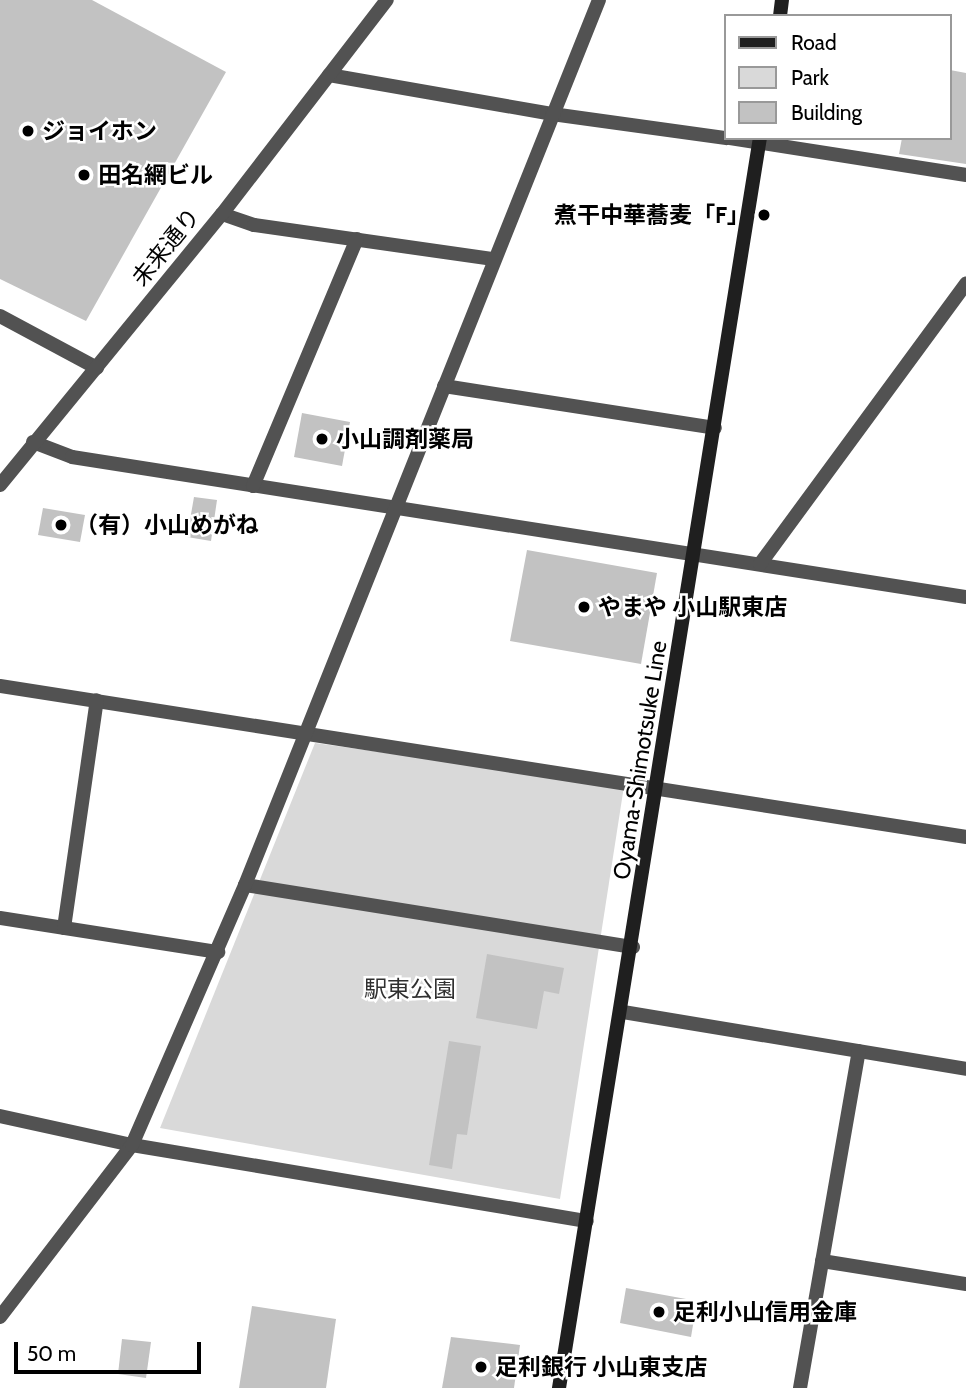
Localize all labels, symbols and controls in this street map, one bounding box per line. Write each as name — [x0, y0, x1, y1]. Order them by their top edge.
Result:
legend — [724, 14, 952, 140]
text: Road — [791, 30, 837, 55]
text: Park — [791, 65, 829, 90]
text: Building — [791, 100, 862, 125]
place label: ジョイホン — [42, 117, 157, 145]
marker: ジョイホン — [20, 123, 36, 139]
place label: 田名網ビル — [98, 161, 213, 189]
marker: 田名網ビル — [76, 167, 92, 183]
place label: 煮干中華蕎麦「F」 — [554, 201, 750, 229]
street label: 未来通り — [126, 203, 206, 291]
marker: 煮干中華蕎麦「F」 — [756, 207, 772, 223]
place label: 小山調剤薬局 — [336, 425, 474, 453]
marker: 小山調剤薬局 — [314, 431, 330, 447]
place label: （有）小山めがね — [75, 511, 259, 539]
marker: （有）小山めがね — [53, 517, 69, 533]
place label: やまや 小山駅東店 — [598, 593, 787, 621]
marker: やまや 小山駅東店 — [576, 599, 592, 615]
street label: Oyama-Shimotsuke Line — [607, 639, 673, 881]
park label: 駅東公園 — [364, 975, 456, 1003]
place label: 足利小山信用金庫 — [673, 1298, 857, 1326]
marker: 足利小山信用金庫 — [651, 1304, 667, 1320]
scale bar — [18, 1328, 205, 1372]
text: 50 m — [27, 1341, 76, 1366]
place label: 足利銀行 小山東支店 — [495, 1353, 707, 1381]
marker: 足利銀行 小山東支店 — [473, 1359, 489, 1375]

